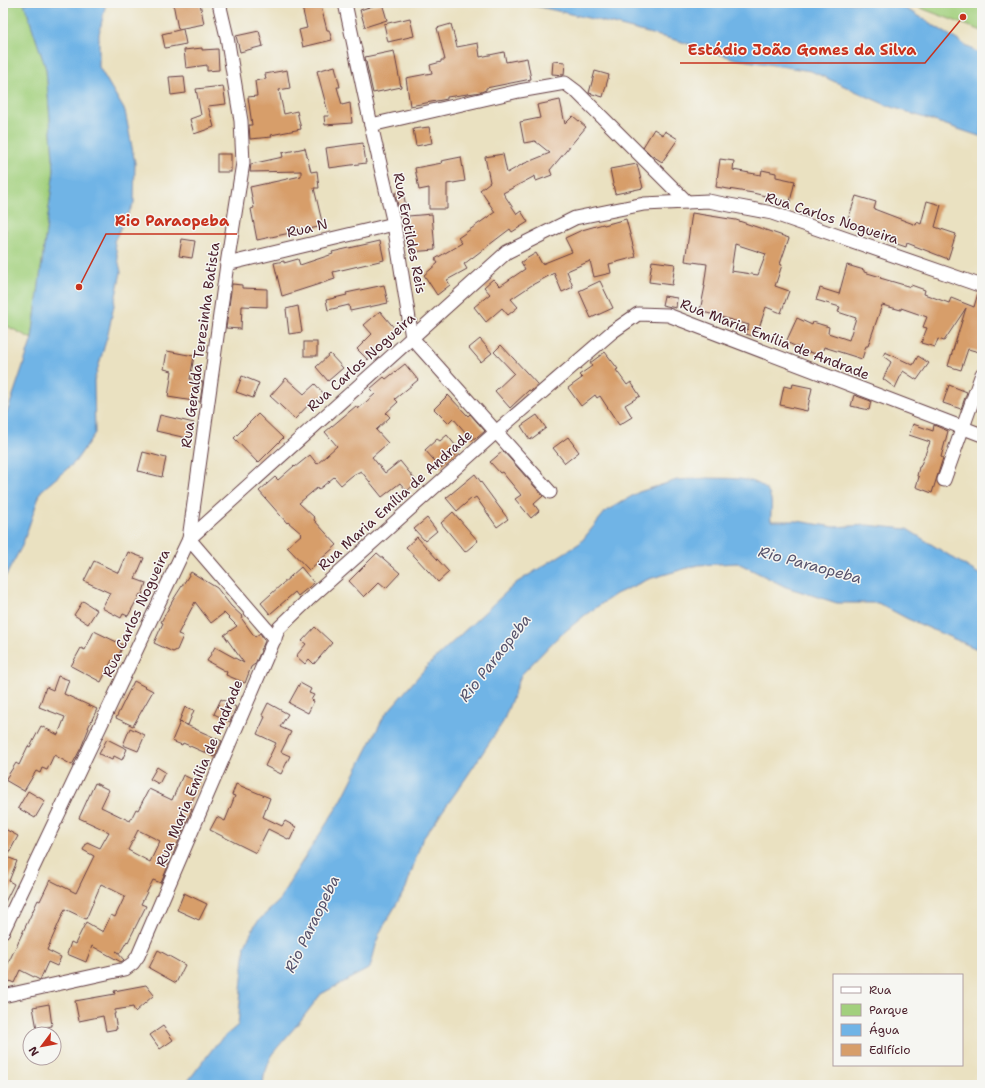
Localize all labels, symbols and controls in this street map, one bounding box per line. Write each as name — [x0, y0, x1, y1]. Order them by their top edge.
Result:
callout: Estádio João Gomes da Silva — [680, 36, 925, 63]
text: Estádio João Gomes da Silva — [688, 40, 917, 60]
street label: Rua Erotildes Reis — [389, 171, 431, 295]
street label: Rua Carlos Nogueira — [763, 188, 901, 248]
callout: Rio Paraopeba — [106, 207, 237, 234]
text: Rio Paraopeba — [115, 211, 230, 231]
street label: Rua N — [285, 215, 329, 241]
street label: Rua Geralda Terezinha Batista — [177, 241, 223, 449]
street label: Rua Maria Emília de Andrade — [678, 294, 872, 384]
street label: Rua Carlos Nogueira — [303, 309, 419, 415]
street label: Rua Maria Emília de Andrade — [314, 426, 476, 574]
water label: Rio Paraopeba — [756, 542, 864, 588]
street label: Rua Carlos Nogueira — [98, 546, 174, 680]
water label: Rio Paraopeba — [454, 610, 536, 706]
street label: Rua Maria Emília de Andrade — [151, 677, 247, 869]
water label: Rio Paraopeba — [280, 872, 344, 976]
legend — [833, 974, 963, 1066]
text: Rua — [869, 982, 892, 998]
text: Parque — [869, 1002, 908, 1018]
text: Água — [869, 1022, 900, 1038]
north arrow — [22, 1026, 62, 1066]
text: Edifício — [869, 1042, 910, 1058]
text: N — [25, 1043, 43, 1059]

